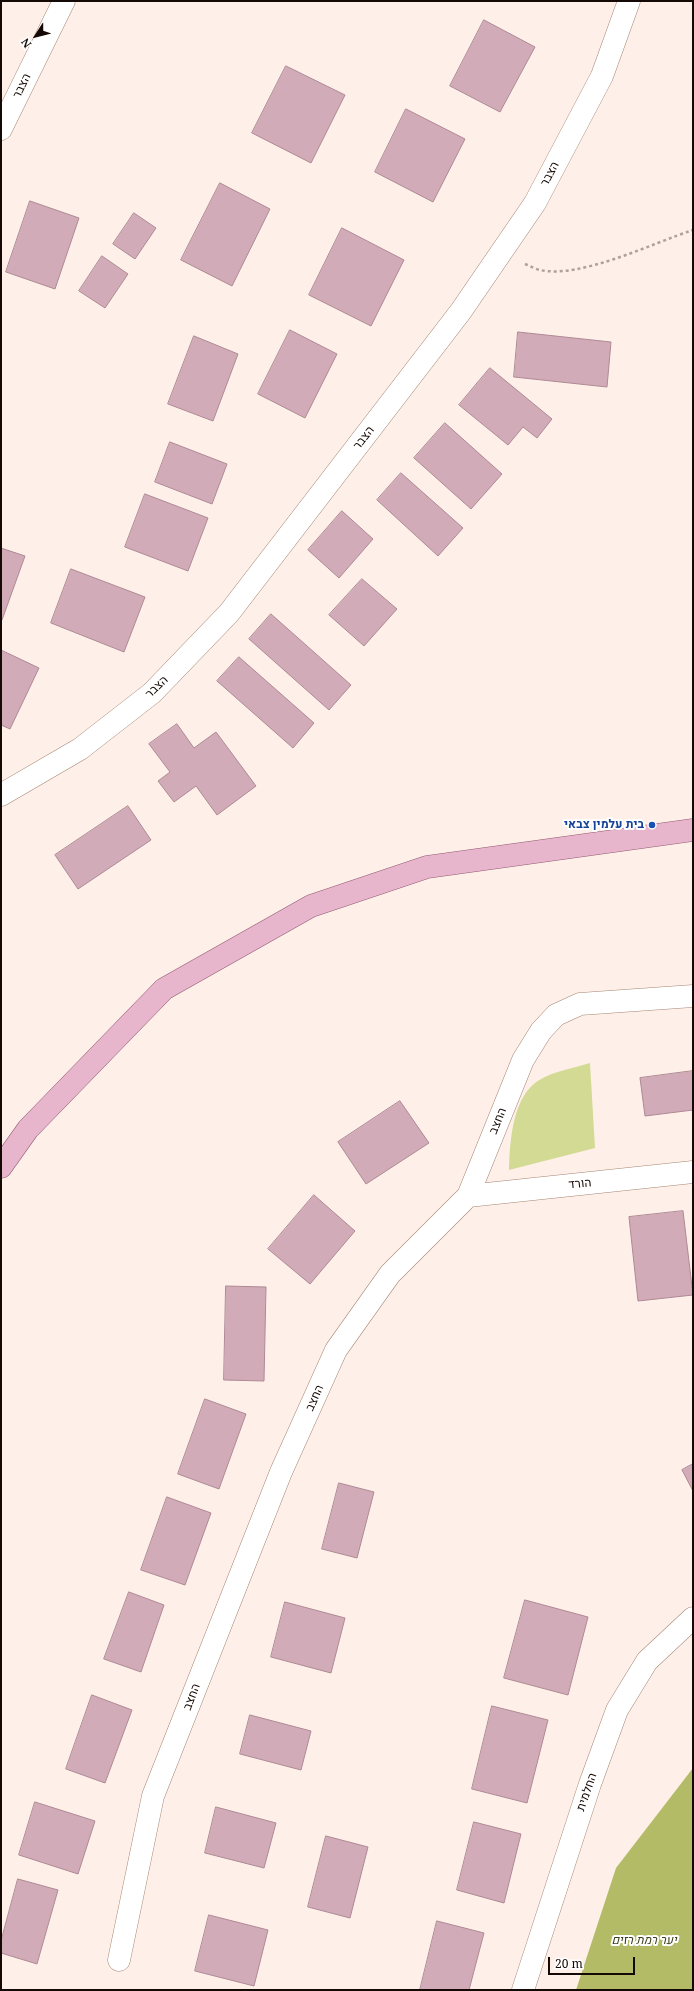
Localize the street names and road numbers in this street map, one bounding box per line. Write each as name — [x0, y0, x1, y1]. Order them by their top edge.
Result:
street label: הצבר — [10, 71, 34, 101]
street label: הצבר — [538, 159, 562, 189]
street label: הצבר — [350, 423, 378, 453]
street label: הצבר — [143, 673, 171, 701]
street label: החצב — [486, 1106, 510, 1136]
street label: הורד — [568, 1176, 592, 1192]
street label: החצב — [303, 1383, 327, 1413]
street label: החצב — [180, 1682, 204, 1712]
street label: החלמית — [574, 1771, 600, 1813]

